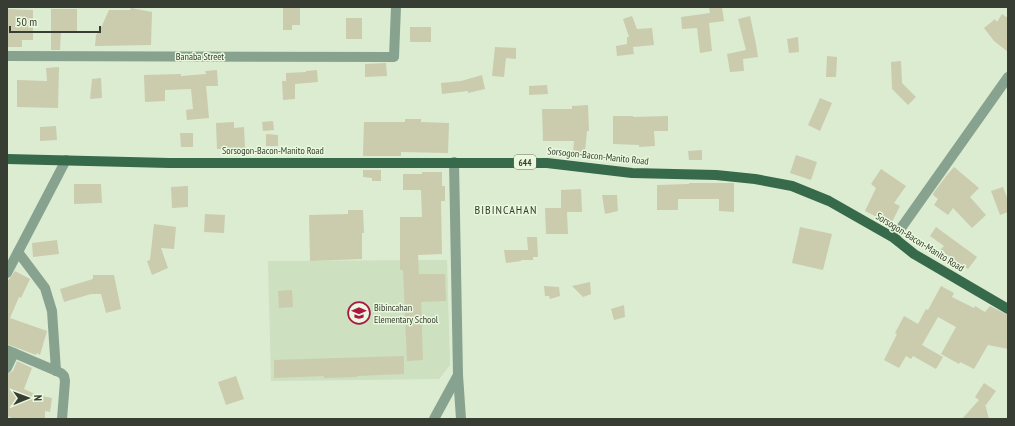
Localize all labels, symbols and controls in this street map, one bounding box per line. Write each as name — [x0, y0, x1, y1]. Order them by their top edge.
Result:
scale bar — [10, 8, 100, 34]
text: 50 m — [16, 14, 37, 29]
street label: Banaba Street — [176, 50, 224, 63]
street label: Sorsogon-Bacon-Manito Road — [222, 144, 324, 157]
street label: Sorsogon-Bacon-Manito Road — [547, 144, 649, 168]
road number: 644 — [514, 155, 536, 169]
district label: BIBINCAHAN — [475, 202, 537, 217]
street label: Sorsogon-Bacon-Manito Road — [873, 210, 967, 274]
school or university icon: Bibincahan Elementary School — [346, 300, 372, 326]
place label: Bibincahan Elementary School — [374, 301, 439, 326]
north arrow — [8, 378, 48, 418]
text: N — [31, 395, 45, 401]

